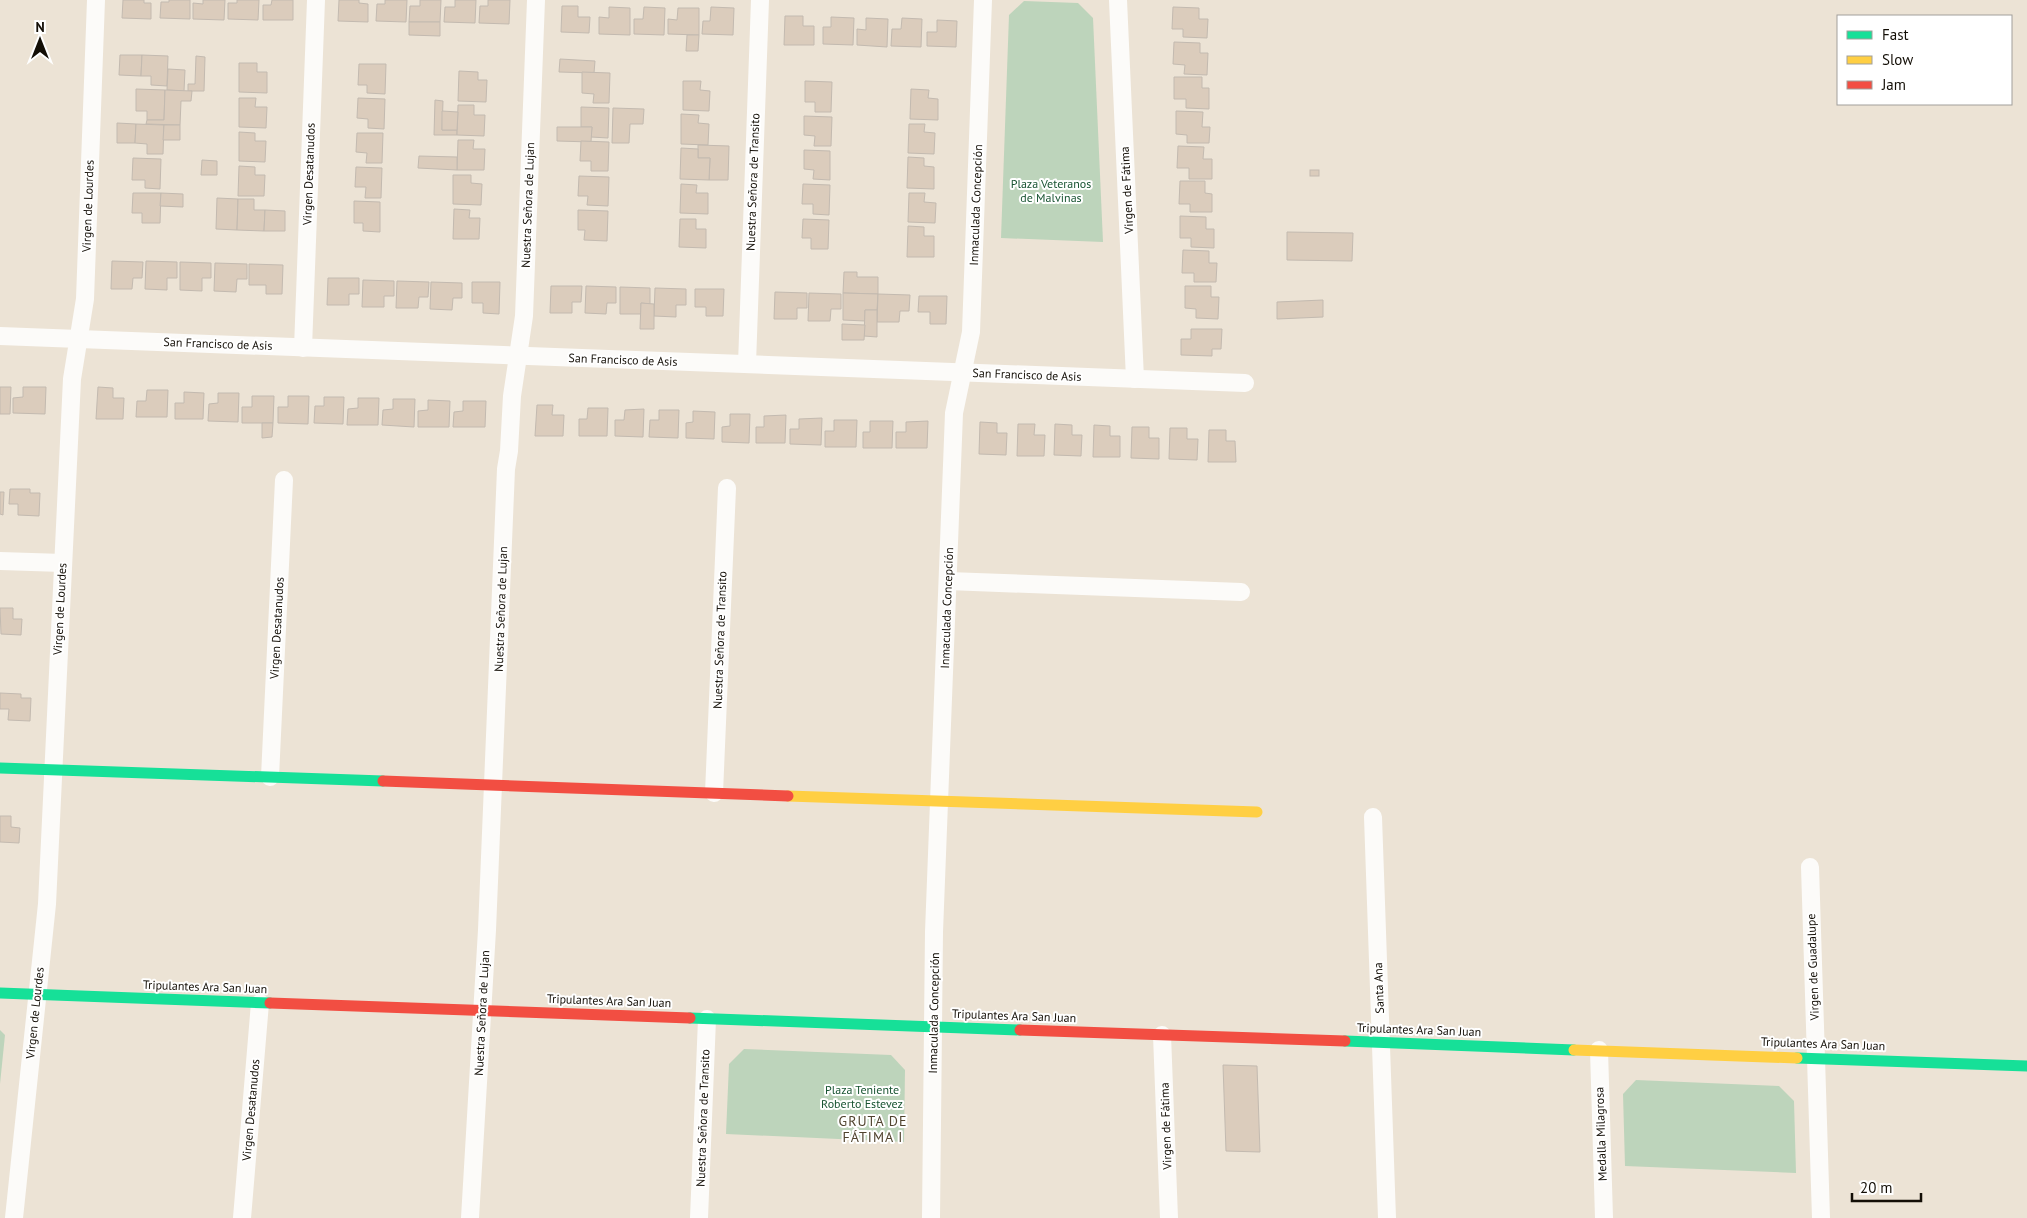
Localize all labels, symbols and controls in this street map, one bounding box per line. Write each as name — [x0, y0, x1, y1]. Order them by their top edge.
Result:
north arrow — [15, 15, 65, 65]
legend — [1837, 15, 2012, 105]
text: N — [35, 18, 45, 36]
text: Fast — [1882, 25, 1909, 44]
text: Slow — [1882, 50, 1913, 69]
text: Jam — [1881, 75, 1906, 94]
street label: Nuestra Señora de Transito — [743, 113, 762, 251]
street label: Virgen Desatanudos — [299, 123, 318, 226]
street label: Nuestra Señora de Lujan — [518, 142, 537, 268]
street label: Inmaculada Concepción — [966, 144, 985, 266]
street label: Virgen de Fátima — [1117, 146, 1136, 235]
street label: Virgen de Lourdes — [78, 160, 97, 253]
park label: Plaza Veteranos de Malvinas — [1011, 176, 1091, 205]
street label: San Francisco de Asis — [163, 334, 273, 353]
street label: San Francisco de Asis — [568, 350, 678, 369]
street label: San Francisco de Asis — [972, 365, 1082, 384]
street label: Nuestra Señora de Lujan — [491, 546, 510, 672]
street label: Inmaculada Concepción — [937, 547, 956, 669]
street label: Virgen de Lourdes — [50, 563, 69, 656]
street label: Nuestra Señora de Transito — [710, 571, 729, 709]
street label: Virgen Desatanudos — [266, 576, 287, 680]
street label: Virgen de Guadalupe — [1803, 913, 1822, 1022]
street label: Nuestra Señora de Lujan — [471, 950, 492, 1076]
street label: Inmaculada Concepción — [925, 952, 942, 1074]
street label: Santa Ana — [1370, 962, 1387, 1014]
street label: Virgen de Lourdes — [22, 966, 47, 1061]
street label: Tripulantes Ara San Juan — [143, 977, 267, 996]
street label: Tripulantes Ara San Juan — [547, 991, 671, 1010]
street label: Tripulantes Ara San Juan — [952, 1006, 1076, 1025]
street label: Tripulantes Ara San Juan — [1357, 1020, 1481, 1039]
street label: Tripulantes Ara San Juan — [1761, 1034, 1885, 1053]
street label: Nuestra Señora de Transito — [693, 1049, 712, 1187]
street label: Virgen Desatanudos — [238, 1058, 262, 1163]
park label: Plaza Teniente Roberto Estevez — [821, 1082, 903, 1111]
street label: Virgen de Fátima — [1156, 1082, 1175, 1171]
street label: Medalla Milagrosa — [1591, 1087, 1610, 1181]
district label: GRUTA DE FÁTIMA I — [839, 1112, 907, 1146]
scale bar — [1852, 1170, 1921, 1202]
text: 20 m — [1860, 1178, 1893, 1197]

